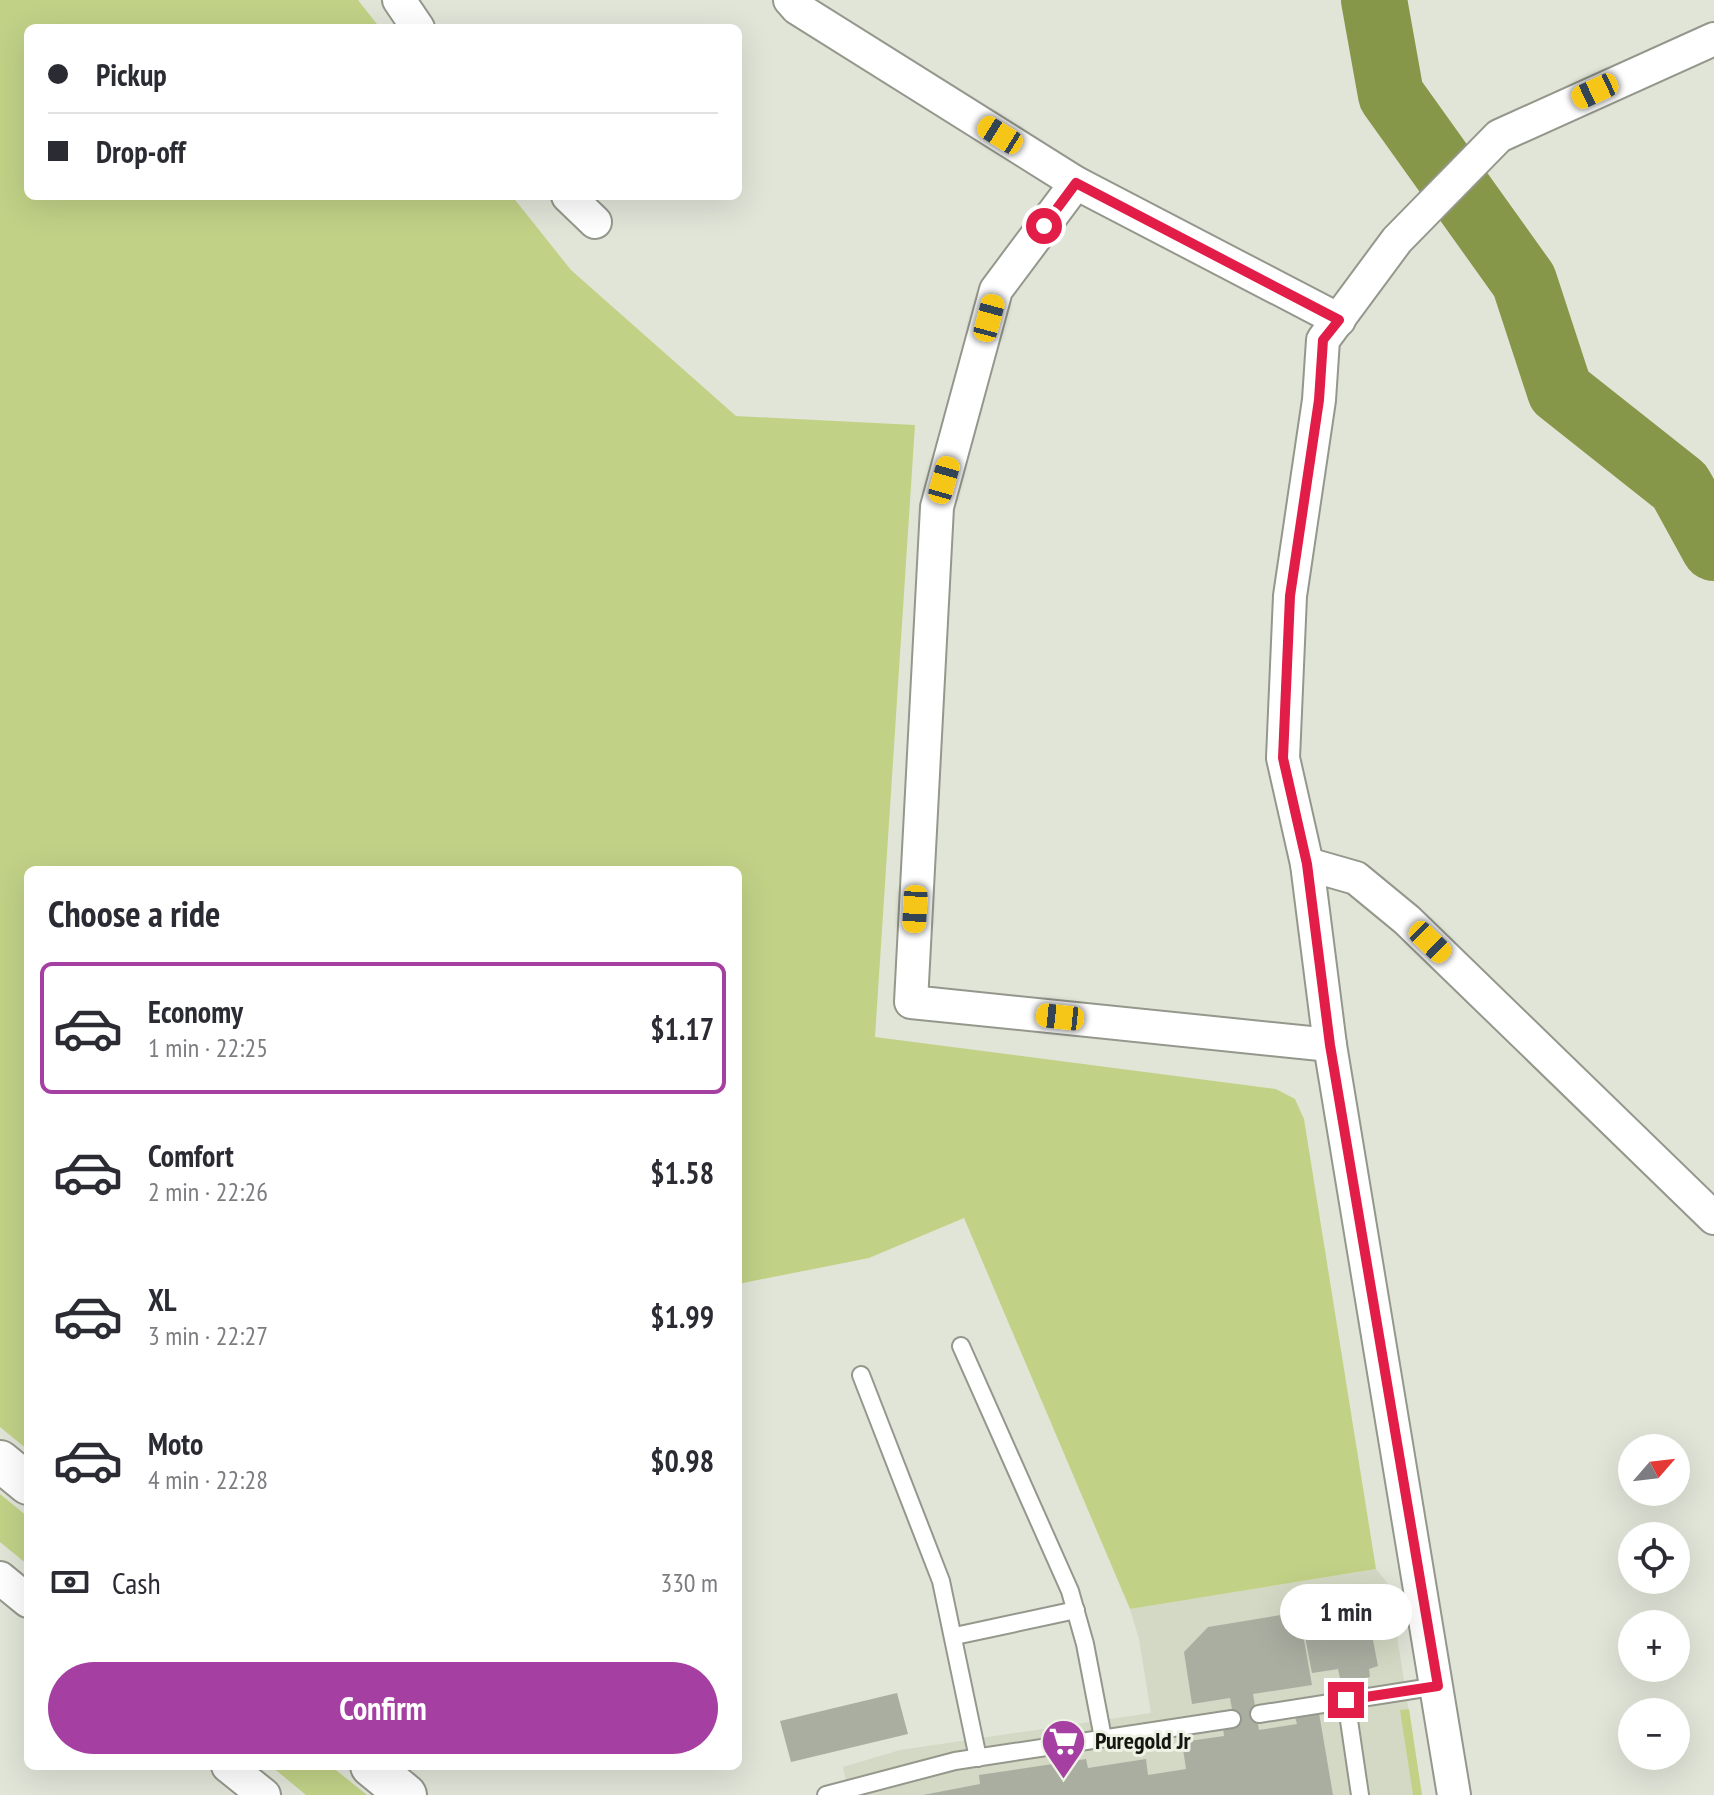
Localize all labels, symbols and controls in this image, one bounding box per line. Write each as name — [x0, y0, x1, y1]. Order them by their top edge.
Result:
text: Pickup — [96, 55, 167, 94]
car — [1568, 70, 1622, 112]
car — [973, 112, 1027, 158]
text: Drop-off — [96, 132, 186, 171]
route start — [1026, 208, 1062, 244]
car — [971, 292, 1007, 344]
car — [926, 454, 962, 506]
car — [902, 884, 928, 934]
text: Choose a ride — [48, 890, 220, 937]
car — [1404, 917, 1456, 967]
icon: car — [52, 992, 124, 1064]
text: Economy — [148, 992, 243, 1031]
car — [1035, 1003, 1085, 1031]
text: $1.17 — [650, 1009, 714, 1048]
text: 1 min · 22:25 — [148, 1031, 268, 1064]
icon: car — [52, 1136, 124, 1208]
text: Comfort — [148, 1136, 234, 1175]
text: $1.58 — [650, 1153, 714, 1192]
text: 2 min · 22:26 — [148, 1175, 268, 1208]
icon: car — [52, 1280, 124, 1352]
text: XL — [148, 1280, 177, 1319]
text: $1.99 — [650, 1297, 714, 1336]
text: 3 min · 22:27 — [148, 1319, 268, 1352]
icon: car — [52, 1424, 124, 1496]
text: Moto — [148, 1424, 203, 1463]
north arrow — [1618, 1434, 1690, 1506]
map controls — [1618, 1434, 1690, 1770]
text: $0.98 — [650, 1441, 714, 1480]
text: 4 min · 22:28 — [148, 1463, 268, 1496]
button: locate — [1618, 1522, 1690, 1594]
icon: cash — [48, 1560, 92, 1604]
text: Cash — [112, 1563, 161, 1602]
text: 330 m — [660, 1566, 718, 1599]
callout: 1 min — [1280, 1584, 1412, 1640]
text: 1 min — [1320, 1595, 1372, 1628]
button: + — [1618, 1610, 1690, 1682]
button: Confirm — [48, 1662, 718, 1754]
route end — [1328, 1682, 1364, 1718]
button: − — [1618, 1698, 1690, 1770]
supermarket icon: Puregold Jr — [1040, 1717, 1088, 1780]
place label: Puregold Jr — [1095, 1725, 1192, 1756]

